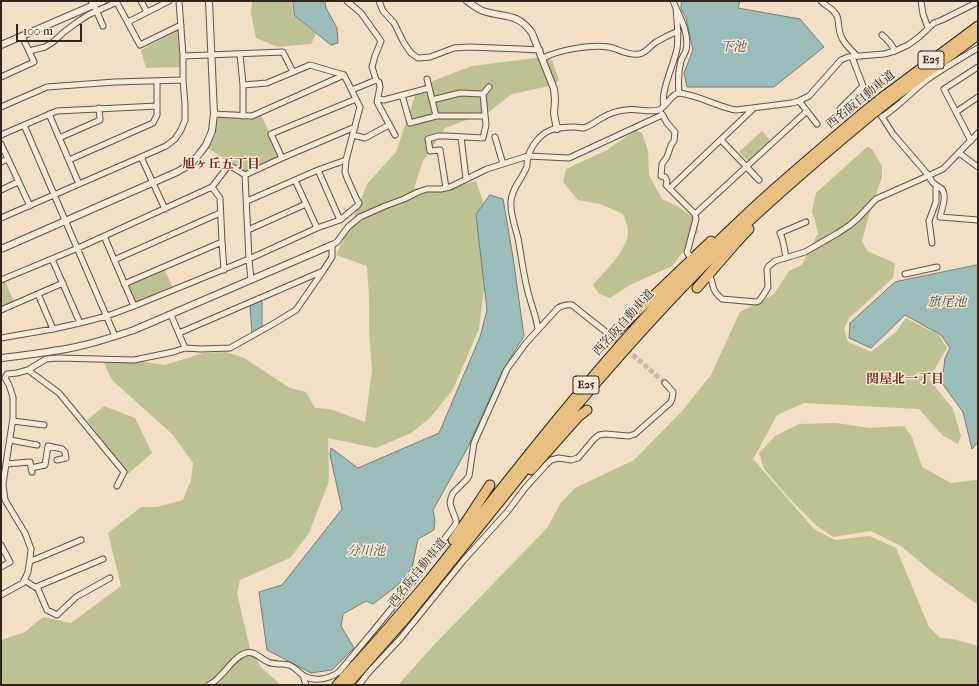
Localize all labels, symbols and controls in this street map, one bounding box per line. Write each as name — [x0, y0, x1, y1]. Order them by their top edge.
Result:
scale bar — [18, 16, 84, 42]
text: 100 m — [23, 24, 53, 38]
water label: 下池 — [720, 40, 746, 56]
road number: E25 — [918, 51, 944, 69]
street label: 西名阪自動車道 — [824, 68, 898, 132]
district label: 旭ヶ丘五丁目 — [182, 157, 260, 173]
street label: 西名阪自動車道 — [591, 287, 657, 359]
water label: 旗尾池 — [928, 295, 966, 311]
district label: 関屋北一丁目 — [866, 372, 944, 388]
road number: E25 — [573, 376, 599, 394]
street label: 西名阪自動車道 — [386, 536, 450, 610]
water label: 分川池 — [347, 544, 385, 560]

